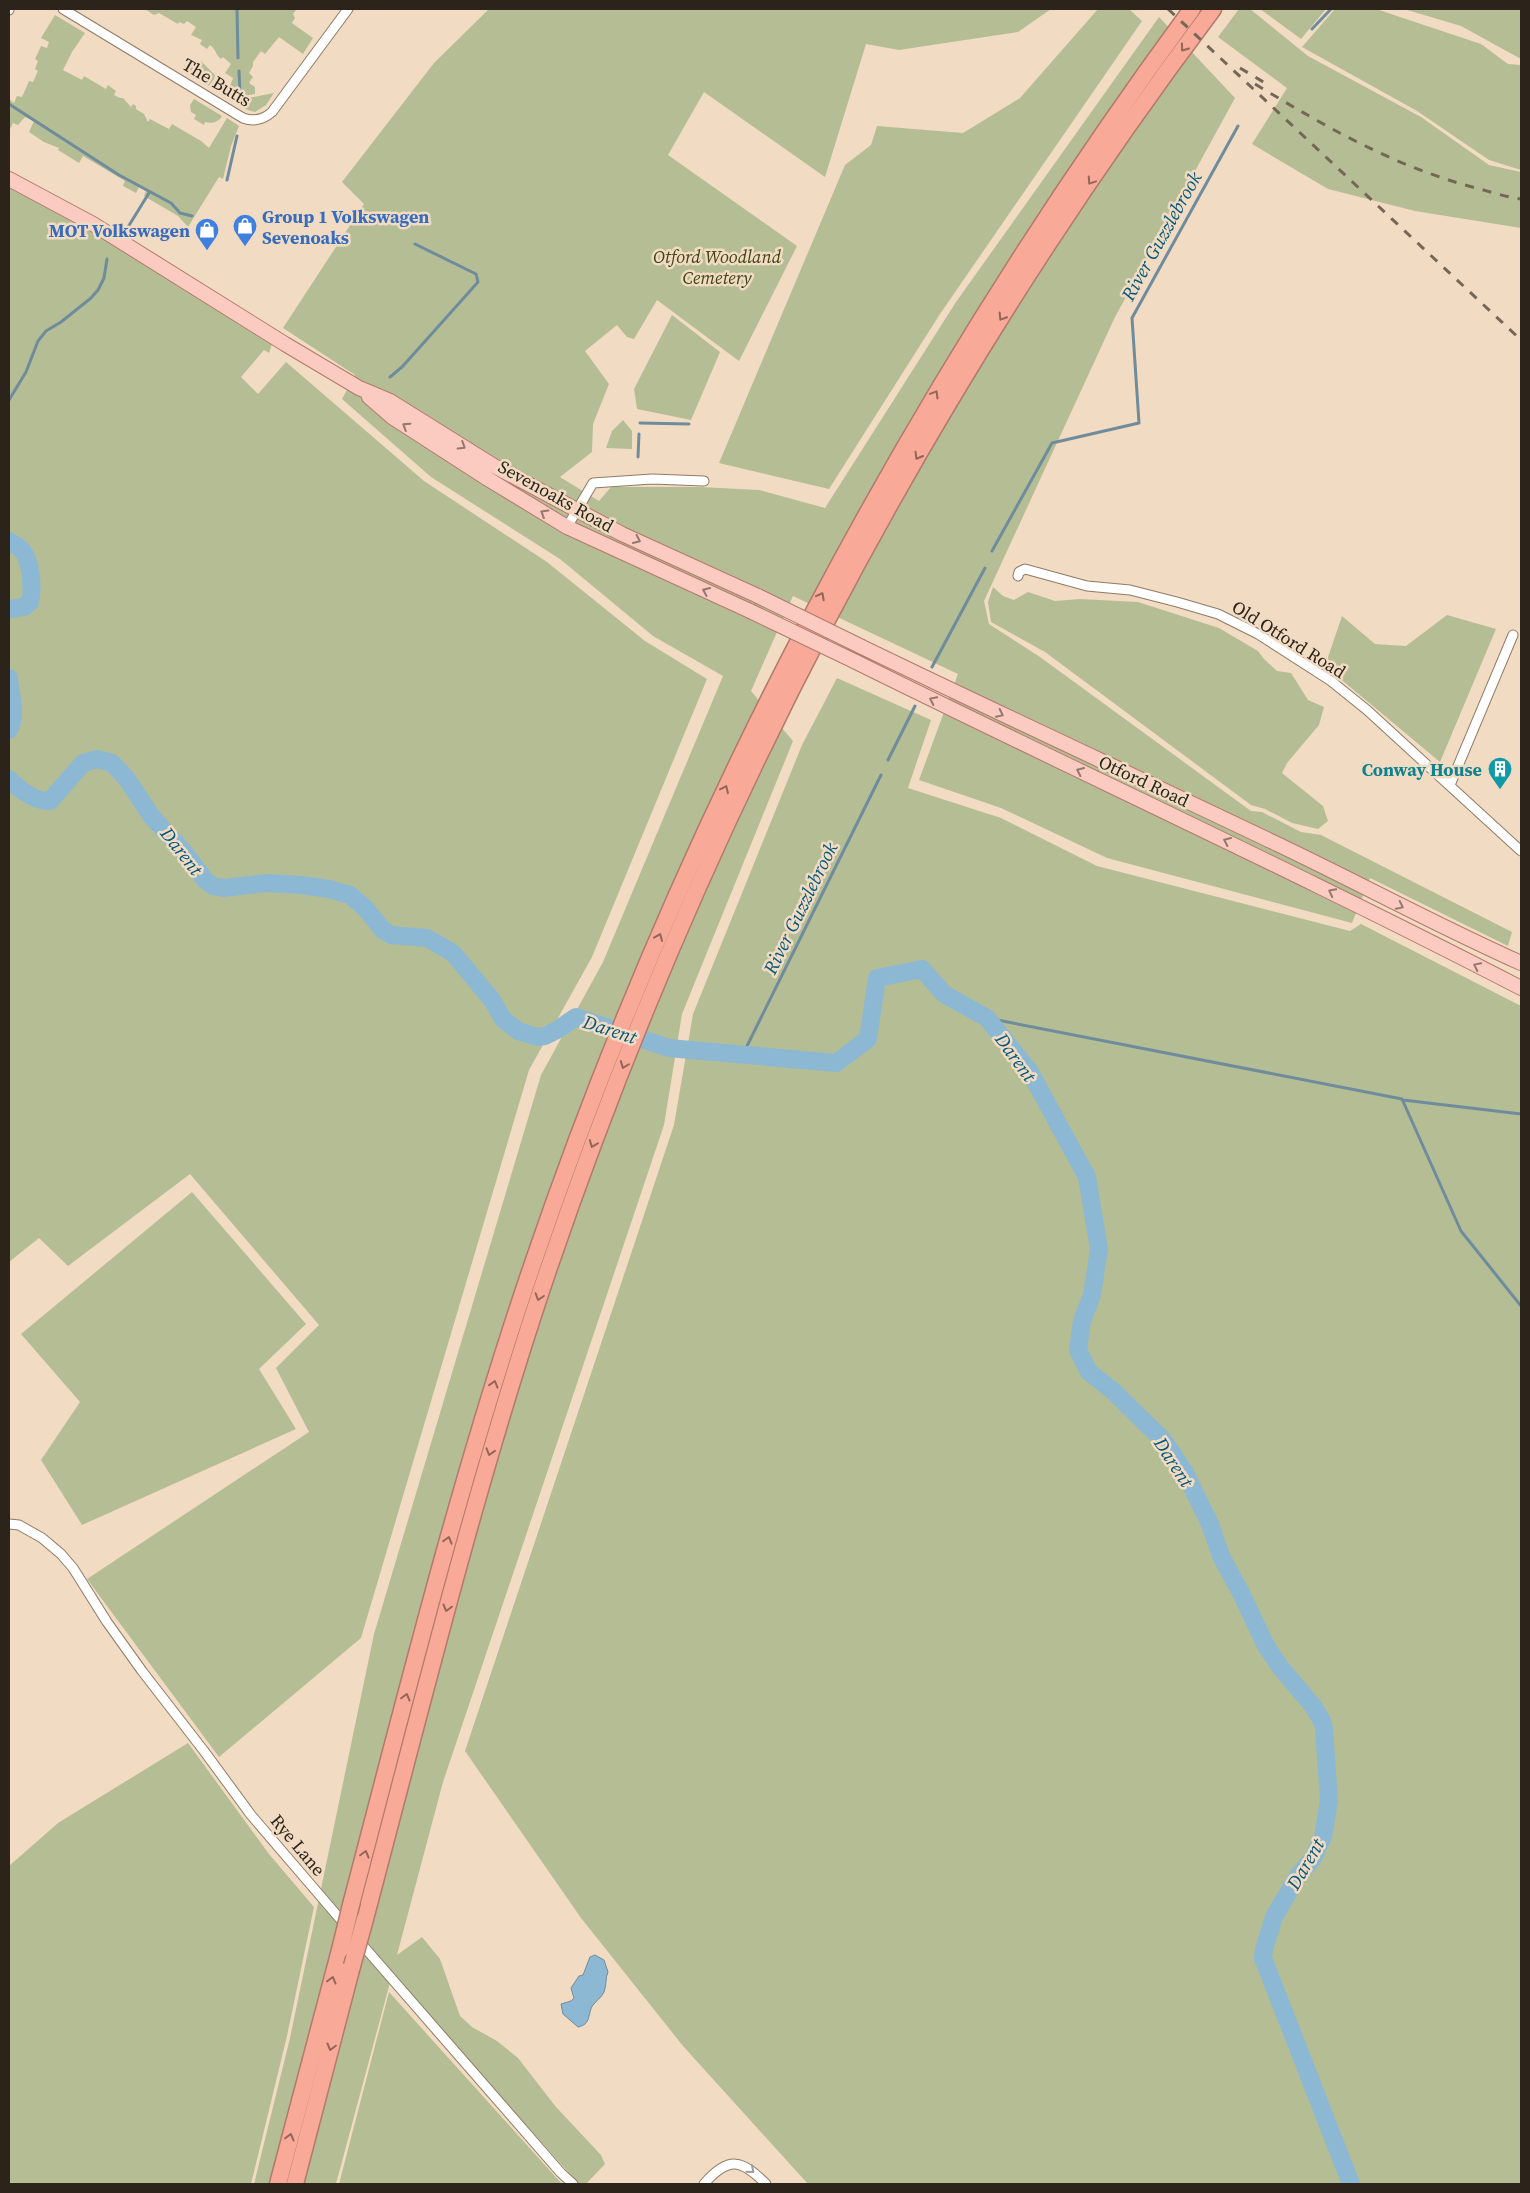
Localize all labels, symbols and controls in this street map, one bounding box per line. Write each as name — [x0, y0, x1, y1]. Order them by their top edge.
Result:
one-way arrow — [1181, 42, 1190, 52]
street label: The Butts — [178, 52, 256, 112]
water label: River Guzzlebrook — [1114, 167, 1207, 306]
one-way arrow — [1087, 176, 1097, 185]
place label: Group 1 Volkswagen Sevenoaks — [262, 204, 429, 250]
shop icon: Group 1 Volkswagen Sevenoaks — [232, 213, 258, 247]
shop icon: MOT Volkswagen — [194, 217, 220, 251]
place label: MOT Volkswagen — [49, 218, 190, 243]
park label: Otford Woodland Cemetery — [653, 244, 782, 290]
one-way arrow — [999, 311, 1008, 321]
one-way arrow — [929, 390, 939, 399]
one-way arrow — [403, 423, 412, 433]
one-way arrow — [457, 440, 466, 450]
one-way arrow — [915, 451, 925, 460]
street label: Sevenoaks Road — [494, 454, 618, 538]
one-way arrow — [540, 509, 549, 519]
one-way arrow — [632, 534, 641, 545]
one-way arrow — [702, 586, 711, 597]
one-way arrow — [815, 593, 825, 602]
street label: Old Otford Road — [1227, 594, 1351, 684]
one-way arrow — [930, 696, 939, 706]
one-way arrow — [995, 708, 1004, 718]
street label: Otford Road — [1095, 749, 1193, 813]
building icon: Conway House — [1487, 756, 1513, 790]
place label: Conway House — [1362, 757, 1482, 782]
one-way arrow — [1076, 767, 1085, 777]
one-way arrow — [719, 785, 730, 794]
water label: Darent — [154, 821, 210, 881]
one-way arrow — [1223, 837, 1232, 847]
water label: River Guzzlebrook — [756, 838, 843, 979]
one-way arrow — [1328, 888, 1337, 898]
one-way arrow — [1395, 900, 1404, 910]
one-way arrow — [653, 933, 664, 942]
one-way arrow — [1473, 962, 1482, 972]
water label: Darent — [579, 1008, 641, 1050]
water label: Darent — [989, 1026, 1043, 1087]
one-way arrow — [619, 1060, 630, 1069]
one-way arrow — [589, 1139, 599, 1148]
one-way arrow — [535, 1292, 545, 1301]
one-way arrow — [488, 1380, 498, 1389]
water label: Darent — [1148, 1431, 1200, 1493]
one-way arrow — [486, 1447, 496, 1455]
one-way arrow — [442, 1536, 453, 1544]
one-way arrow — [442, 1604, 453, 1613]
one-way arrow — [400, 1692, 411, 1701]
street label: Rye Lane — [265, 1809, 331, 1881]
water label: Darent — [1280, 1833, 1330, 1895]
one-way arrow — [359, 1851, 369, 1859]
one-way arrow — [326, 1976, 336, 1985]
one-way arrow — [326, 2043, 337, 2052]
one-way arrow — [284, 2133, 295, 2142]
one-way arrow — [745, 2165, 754, 2174]

